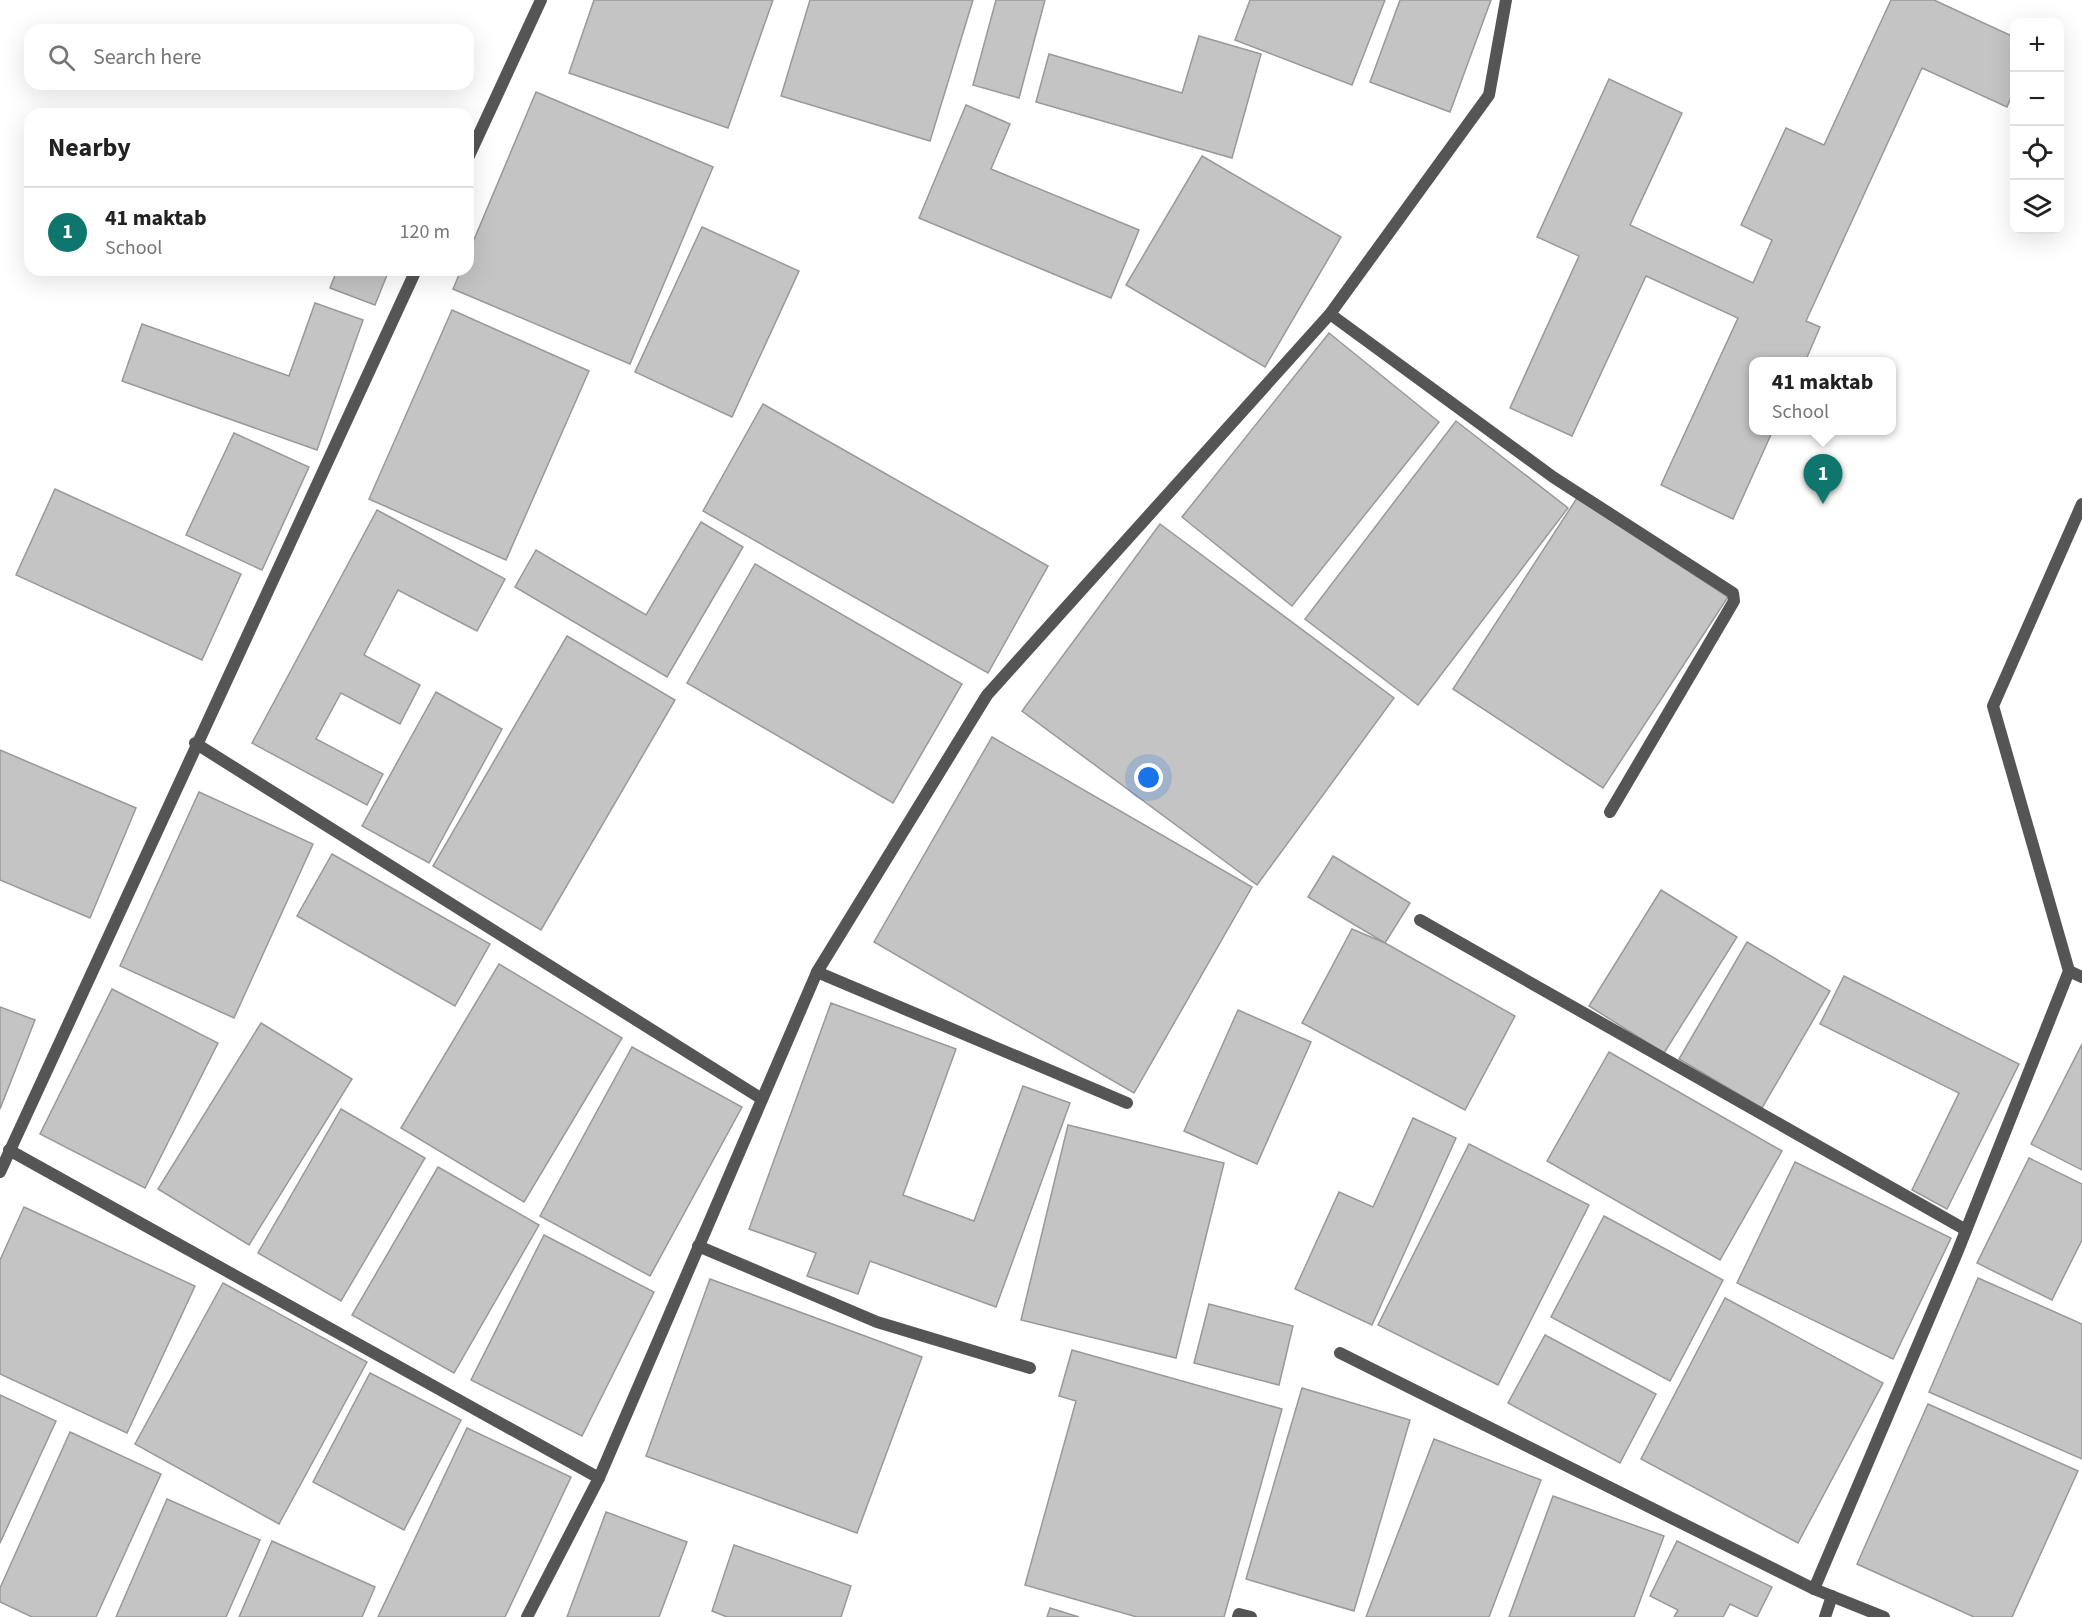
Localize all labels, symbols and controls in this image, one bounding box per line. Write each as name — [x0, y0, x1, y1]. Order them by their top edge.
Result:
map controls — [2010, 18, 2064, 234]
button: + — [2010, 18, 2064, 72]
search box — [24, 24, 474, 90]
icon: search — [45, 41, 78, 74]
text: Search here — [93, 41, 201, 73]
button: − — [2010, 72, 2064, 126]
button: locate — [2010, 126, 2064, 180]
text: Nearby — [48, 129, 131, 166]
button: layers — [2010, 180, 2064, 234]
text: 41 maktab — [105, 202, 207, 234]
text: 1 — [62, 218, 73, 246]
text: 120 m — [400, 218, 450, 246]
text: School — [105, 234, 162, 262]
popup — [1749, 357, 1896, 435]
text: 41 maktab — [1772, 366, 1873, 398]
text: School — [1772, 398, 1829, 426]
pin: 1 — [1804, 454, 1842, 504]
your location — [1134, 763, 1163, 792]

